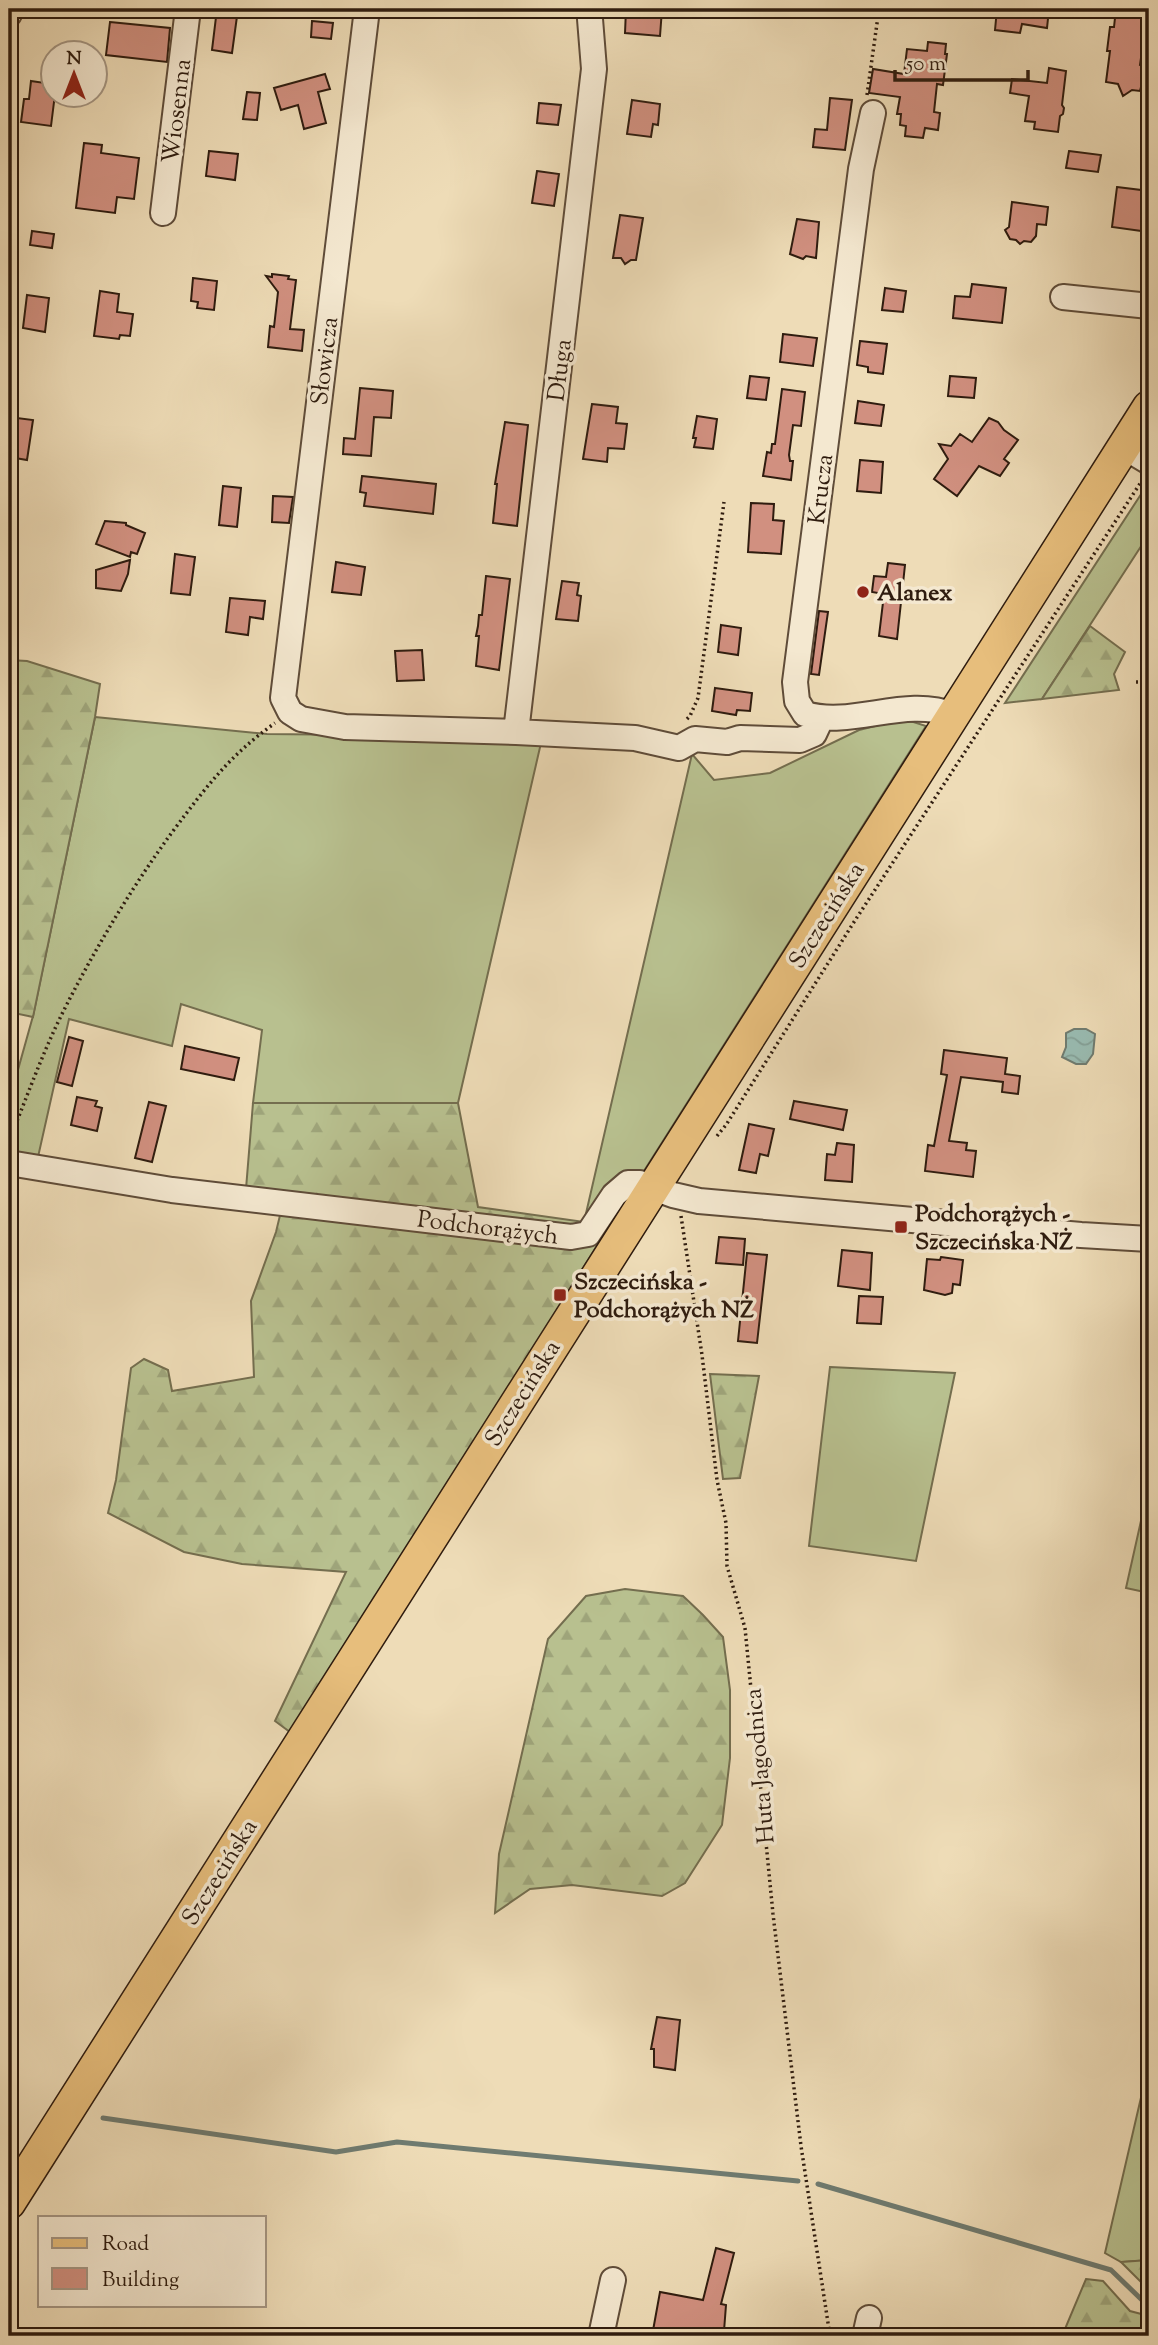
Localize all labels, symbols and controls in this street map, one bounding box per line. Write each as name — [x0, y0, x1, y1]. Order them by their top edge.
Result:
north arrow — [38, 38, 108, 108]
scale bar — [895, 38, 1028, 82]
text: N — [66, 46, 82, 73]
text: 50 m — [905, 50, 946, 80]
street label: Wiosenna — [155, 57, 201, 165]
street label: Słowicza — [304, 315, 348, 407]
street label: Długa — [540, 337, 582, 403]
street label: Krucza — [801, 452, 843, 526]
place label: Alanex — [877, 577, 952, 611]
marker: Alanex — [855, 584, 871, 600]
street label: Szczecińska — [782, 856, 874, 976]
place label: Podchorążych - Szczecińska NŻ — [915, 1198, 1073, 1260]
street label: Podchorążych — [415, 1203, 560, 1255]
marker: Podchorążych - Szczecińska NŻ — [893, 1219, 909, 1235]
place label: Szczecińska - Podchorążych NŻ — [574, 1266, 754, 1328]
marker: Szczecińska - Podchorążych NŻ — [552, 1287, 568, 1303]
street label: Szczecińska — [478, 1334, 570, 1454]
street label: Huta Jagodnica — [737, 1687, 785, 1845]
street label: Szczecińska — [175, 1813, 267, 1933]
legend — [38, 2216, 266, 2306]
text: Road — [102, 2230, 149, 2260]
text: Building — [102, 2266, 179, 2296]

